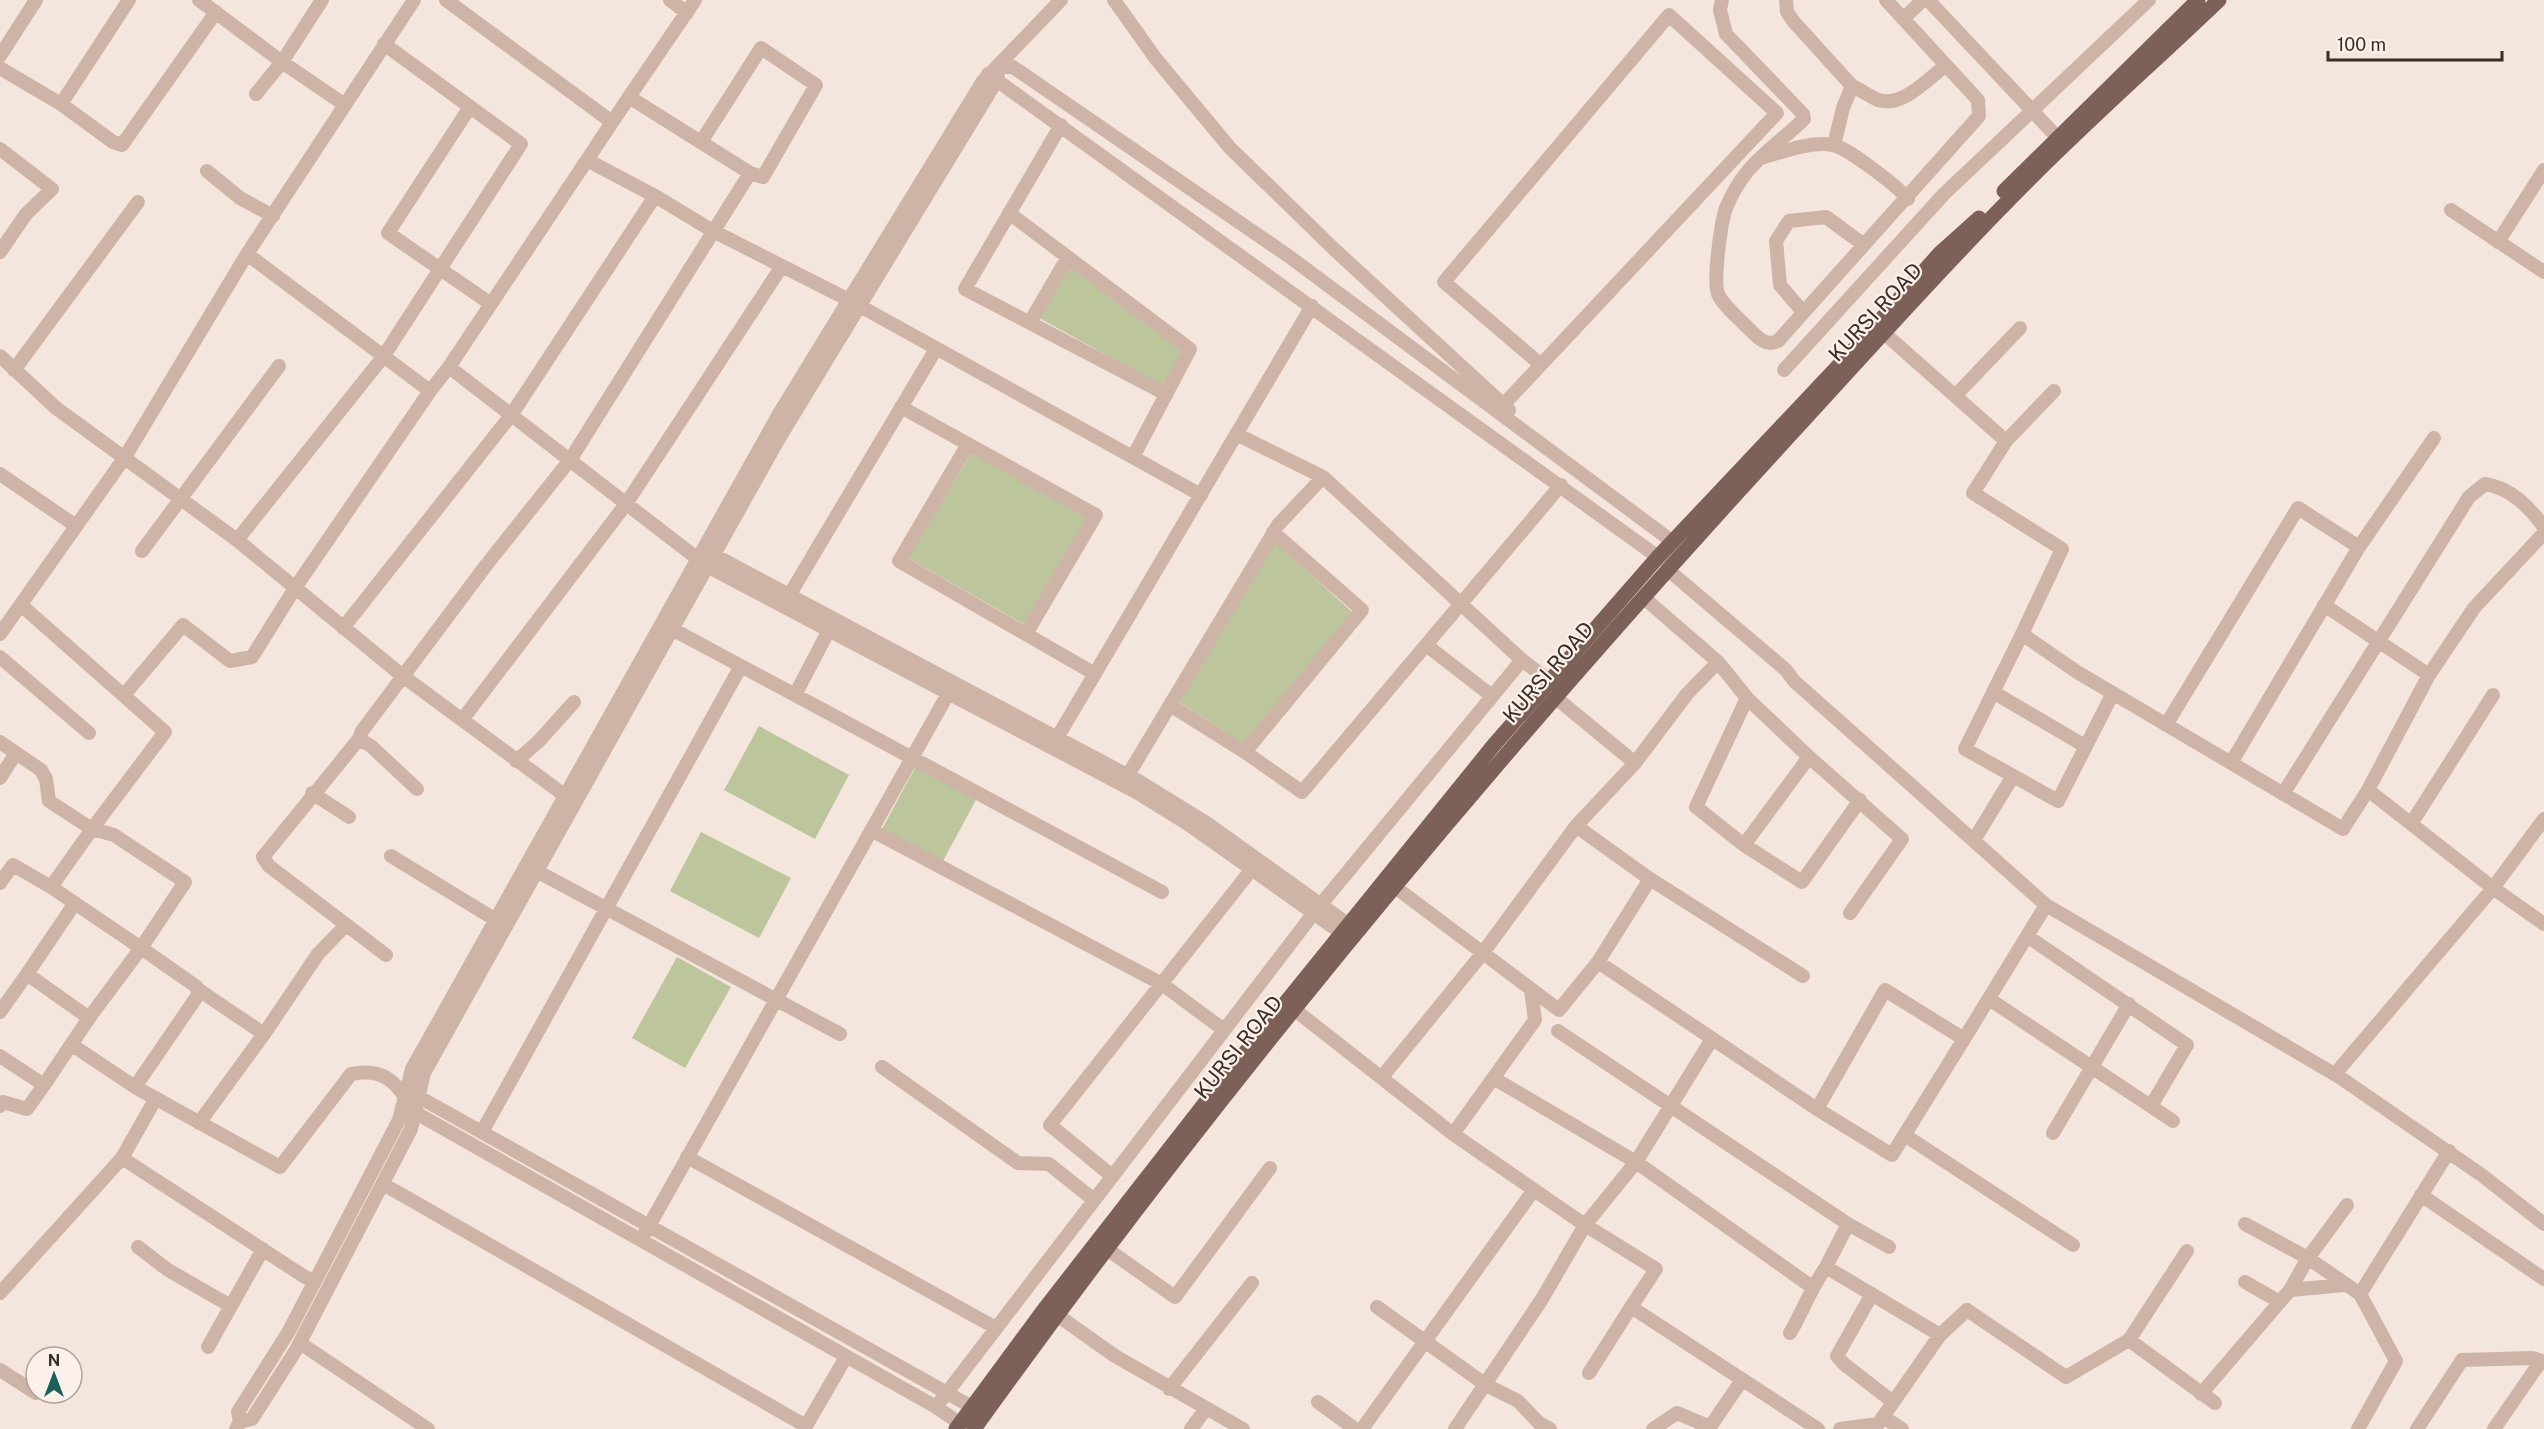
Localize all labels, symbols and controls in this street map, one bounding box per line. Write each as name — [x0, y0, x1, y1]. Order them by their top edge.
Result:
scale bar — [2328, 24, 2502, 62]
text: 100 m — [2337, 34, 2386, 55]
street label: KURSI ROAD — [1823, 258, 1927, 366]
street label: KURSI ROAD — [1497, 616, 1599, 728]
street label: KURSI ROAD — [1189, 990, 1287, 1104]
north arrow — [24, 1345, 84, 1405]
text: N — [48, 1351, 60, 1370]

